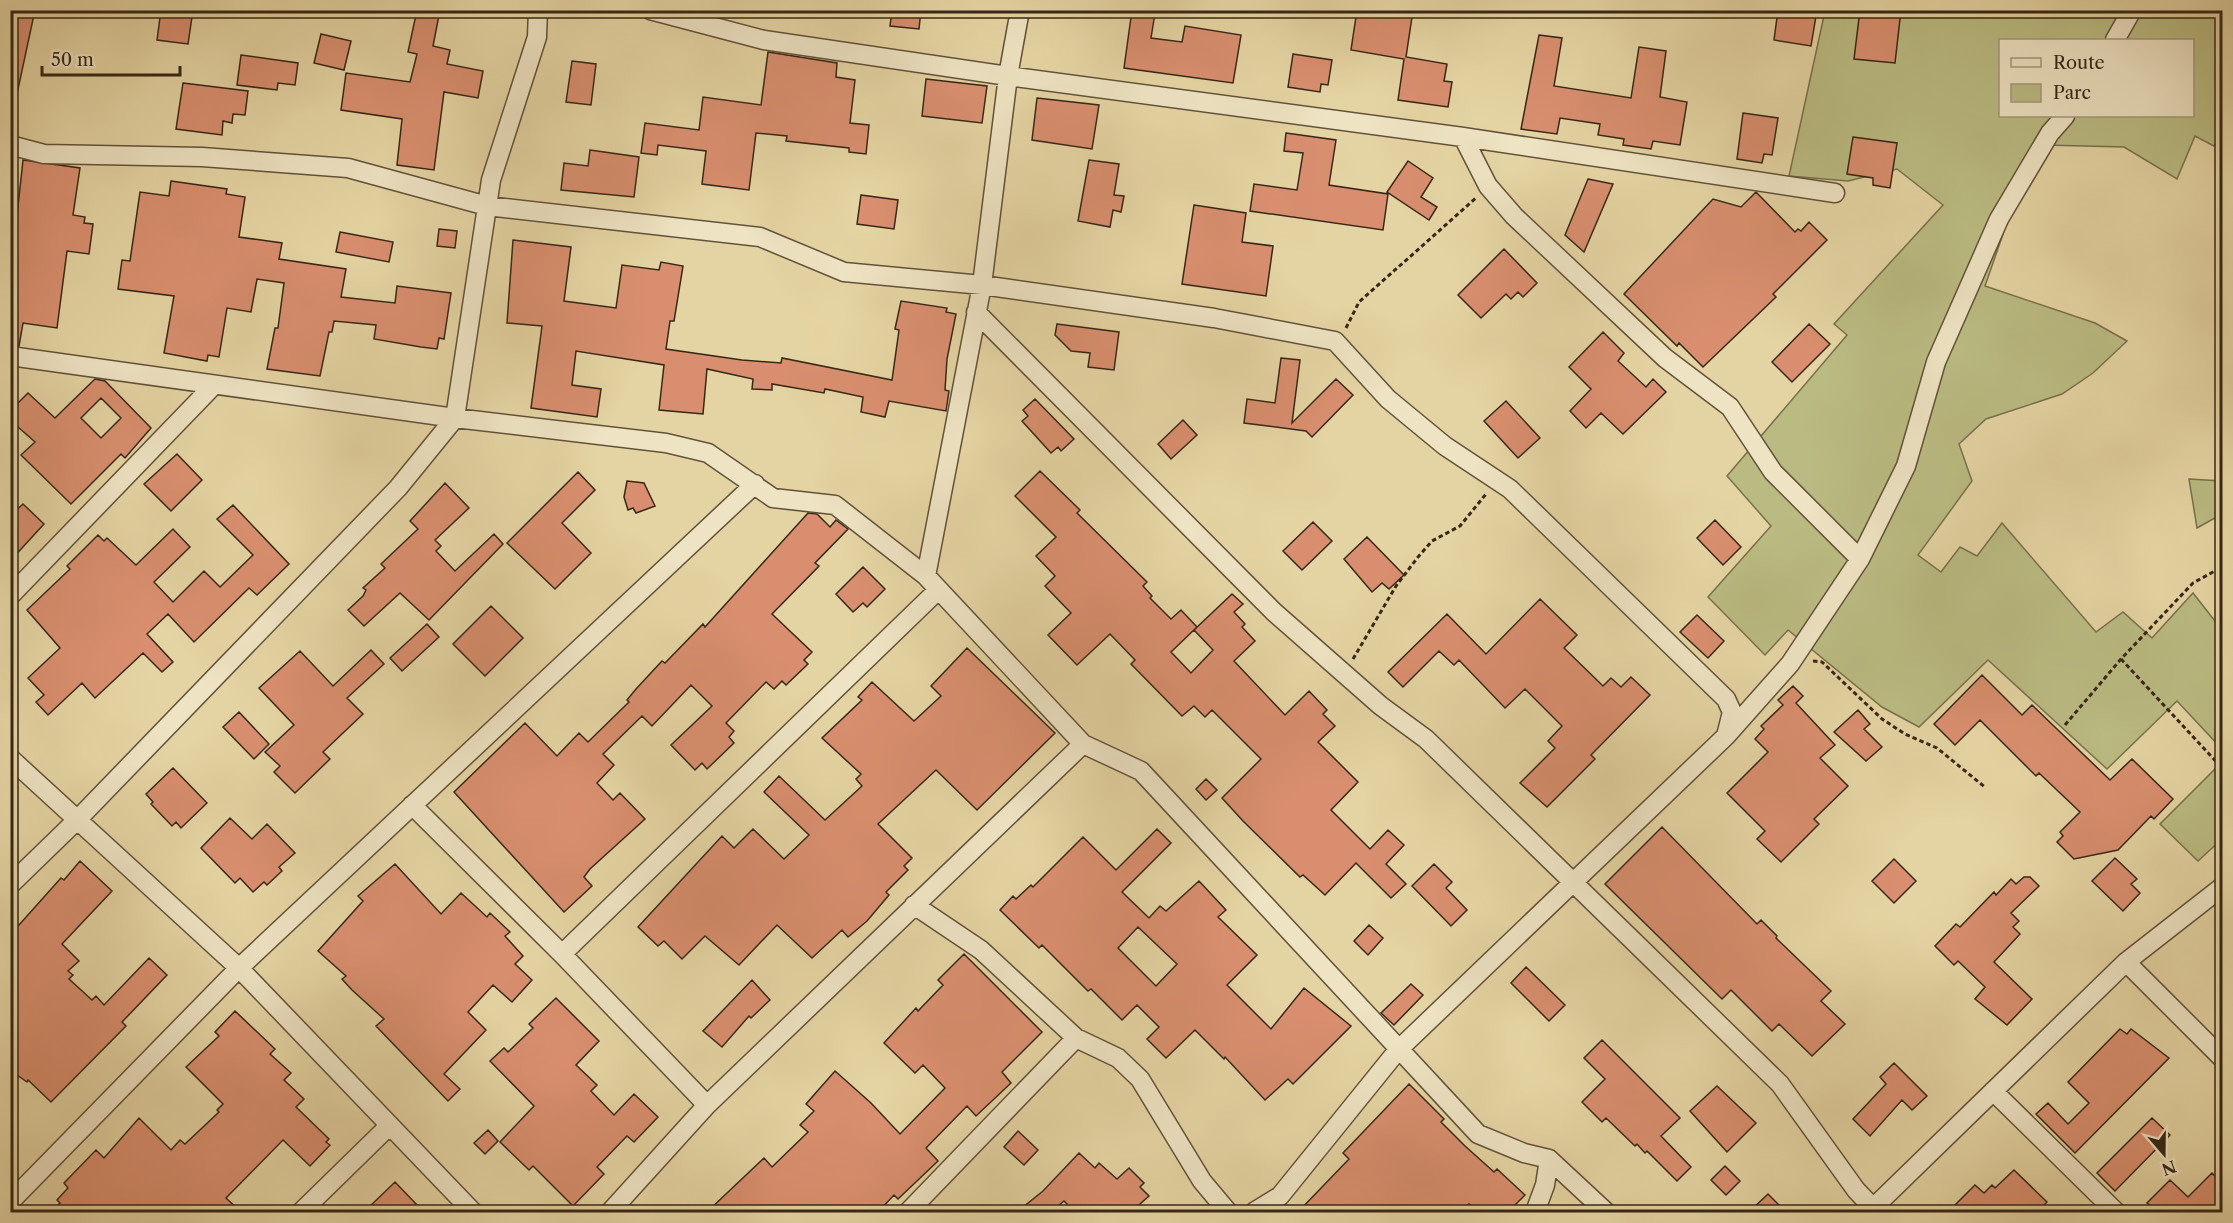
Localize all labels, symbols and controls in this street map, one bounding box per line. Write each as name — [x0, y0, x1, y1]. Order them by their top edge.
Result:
scale bar — [42, 39, 180, 77]
legend — [1999, 39, 2194, 117]
text: 50 m — [51, 49, 94, 71]
text: Route — [2053, 52, 2105, 74]
text: Parc — [2053, 82, 2091, 104]
north arrow — [2134, 1124, 2194, 1184]
text: N — [2159, 1156, 2179, 1180]

